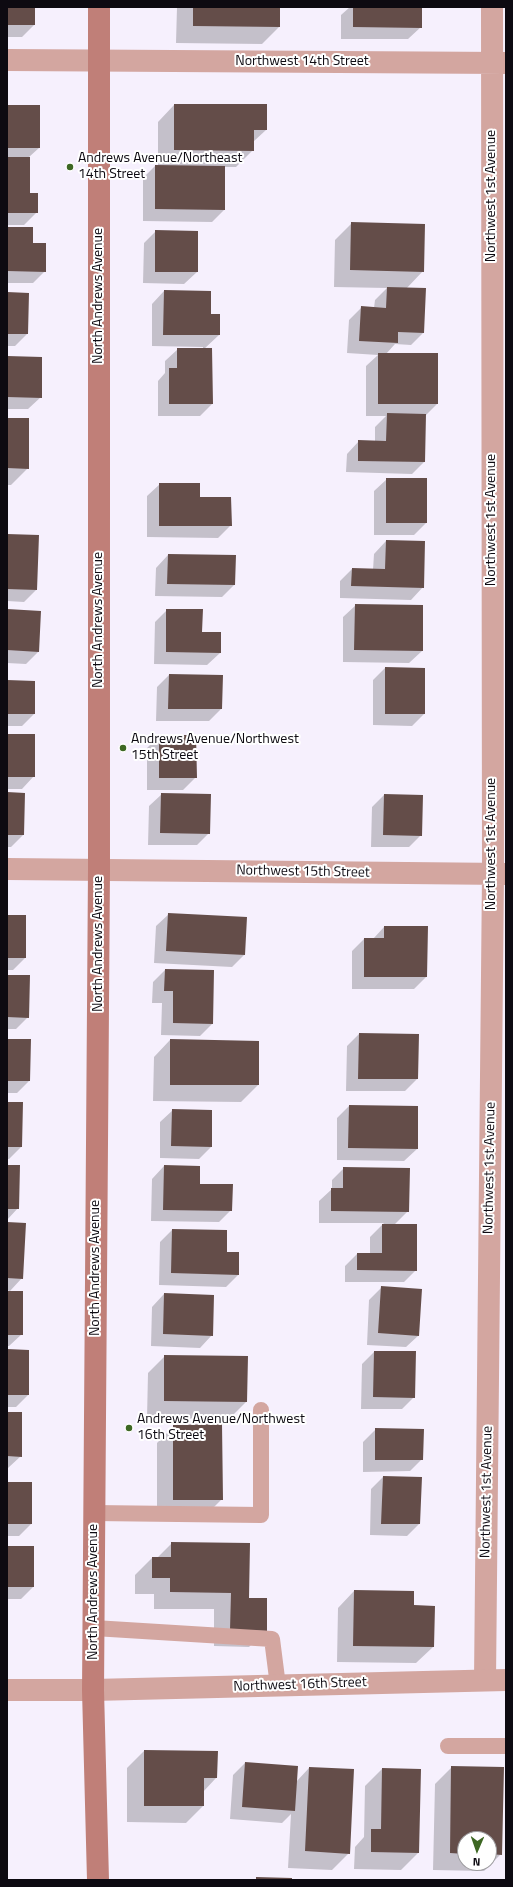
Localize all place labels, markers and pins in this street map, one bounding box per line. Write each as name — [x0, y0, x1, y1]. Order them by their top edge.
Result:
place label: Andrews Avenue/Northeast 14th Street — [78, 151, 242, 184]
marker: Andrews Avenue/Northeast 14th Street — [65, 162, 75, 172]
place label: Andrews Avenue/Northwest 15th Street — [131, 732, 299, 764]
marker: Andrews Avenue/Northwest 15th Street — [118, 743, 128, 753]
place label: Andrews Avenue/Northwest 16th Street — [137, 1412, 305, 1444]
marker: Andrews Avenue/Northwest 16th Street — [124, 1423, 134, 1433]

